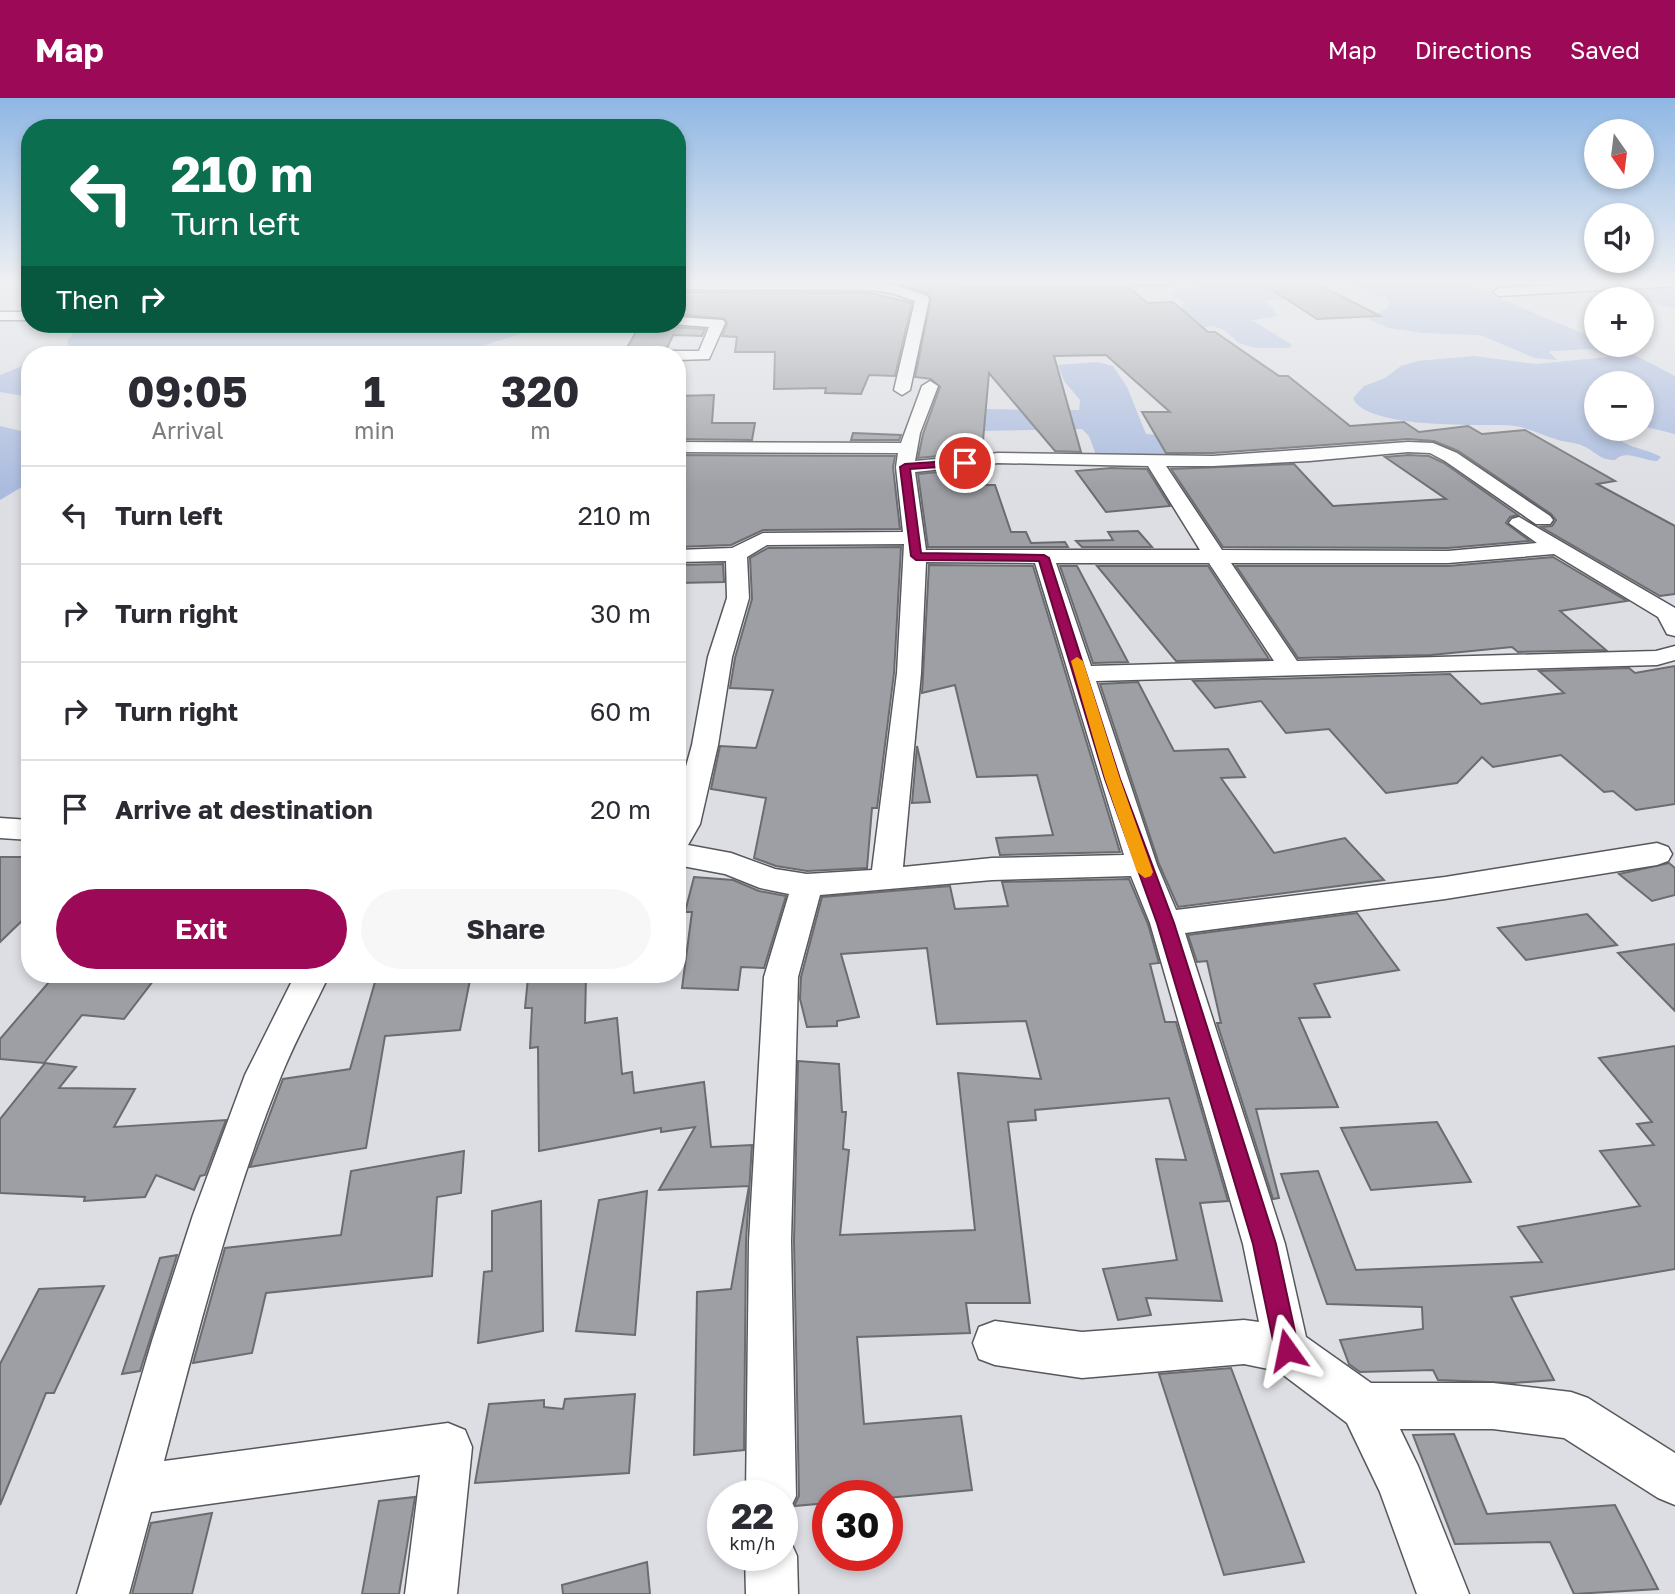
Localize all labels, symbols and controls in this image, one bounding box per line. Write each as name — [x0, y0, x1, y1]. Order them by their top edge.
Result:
text: Map — [35, 30, 104, 69]
text: Map — [1328, 35, 1377, 64]
text: Directions — [1415, 35, 1532, 64]
text: Saved — [1570, 35, 1640, 64]
north arrow — [1584, 119, 1654, 189]
map controls — [1584, 119, 1654, 441]
text: 210 m — [171, 144, 313, 203]
icon: left — [56, 147, 147, 238]
button: sound — [1584, 203, 1654, 273]
text: Turn left — [171, 204, 300, 242]
icon: right — [133, 280, 171, 318]
text: Then — [56, 284, 119, 315]
button: + — [1584, 287, 1654, 357]
text: 09:05 — [127, 366, 248, 416]
text: 1 — [364, 366, 385, 416]
text: 320 — [501, 366, 580, 416]
button: − — [1584, 371, 1654, 441]
text: Arrival — [152, 416, 224, 444]
text: min — [354, 416, 395, 444]
text: m — [530, 416, 551, 444]
pin — [935, 433, 995, 493]
icon: arrive — [946, 444, 984, 482]
icon: left — [56, 496, 94, 534]
text: Turn left — [115, 500, 223, 531]
text: 210 m — [578, 500, 651, 531]
icon: right — [56, 594, 94, 632]
text: Turn right — [115, 598, 238, 629]
text: 30 m — [590, 598, 651, 629]
icon: right — [56, 692, 94, 730]
text: Turn right — [115, 696, 238, 727]
text: 60 m — [590, 696, 651, 727]
icon: arrive — [56, 790, 94, 828]
text: Arrive at destination — [115, 794, 373, 825]
text: 20 m — [590, 794, 651, 825]
button: Exit — [56, 889, 347, 969]
button: Share — [361, 889, 651, 969]
position arrow — [1250, 1313, 1324, 1387]
speed limit sign: 30 — [812, 1480, 903, 1571]
text: 22 — [731, 1495, 774, 1537]
text: km/h — [730, 1532, 775, 1554]

